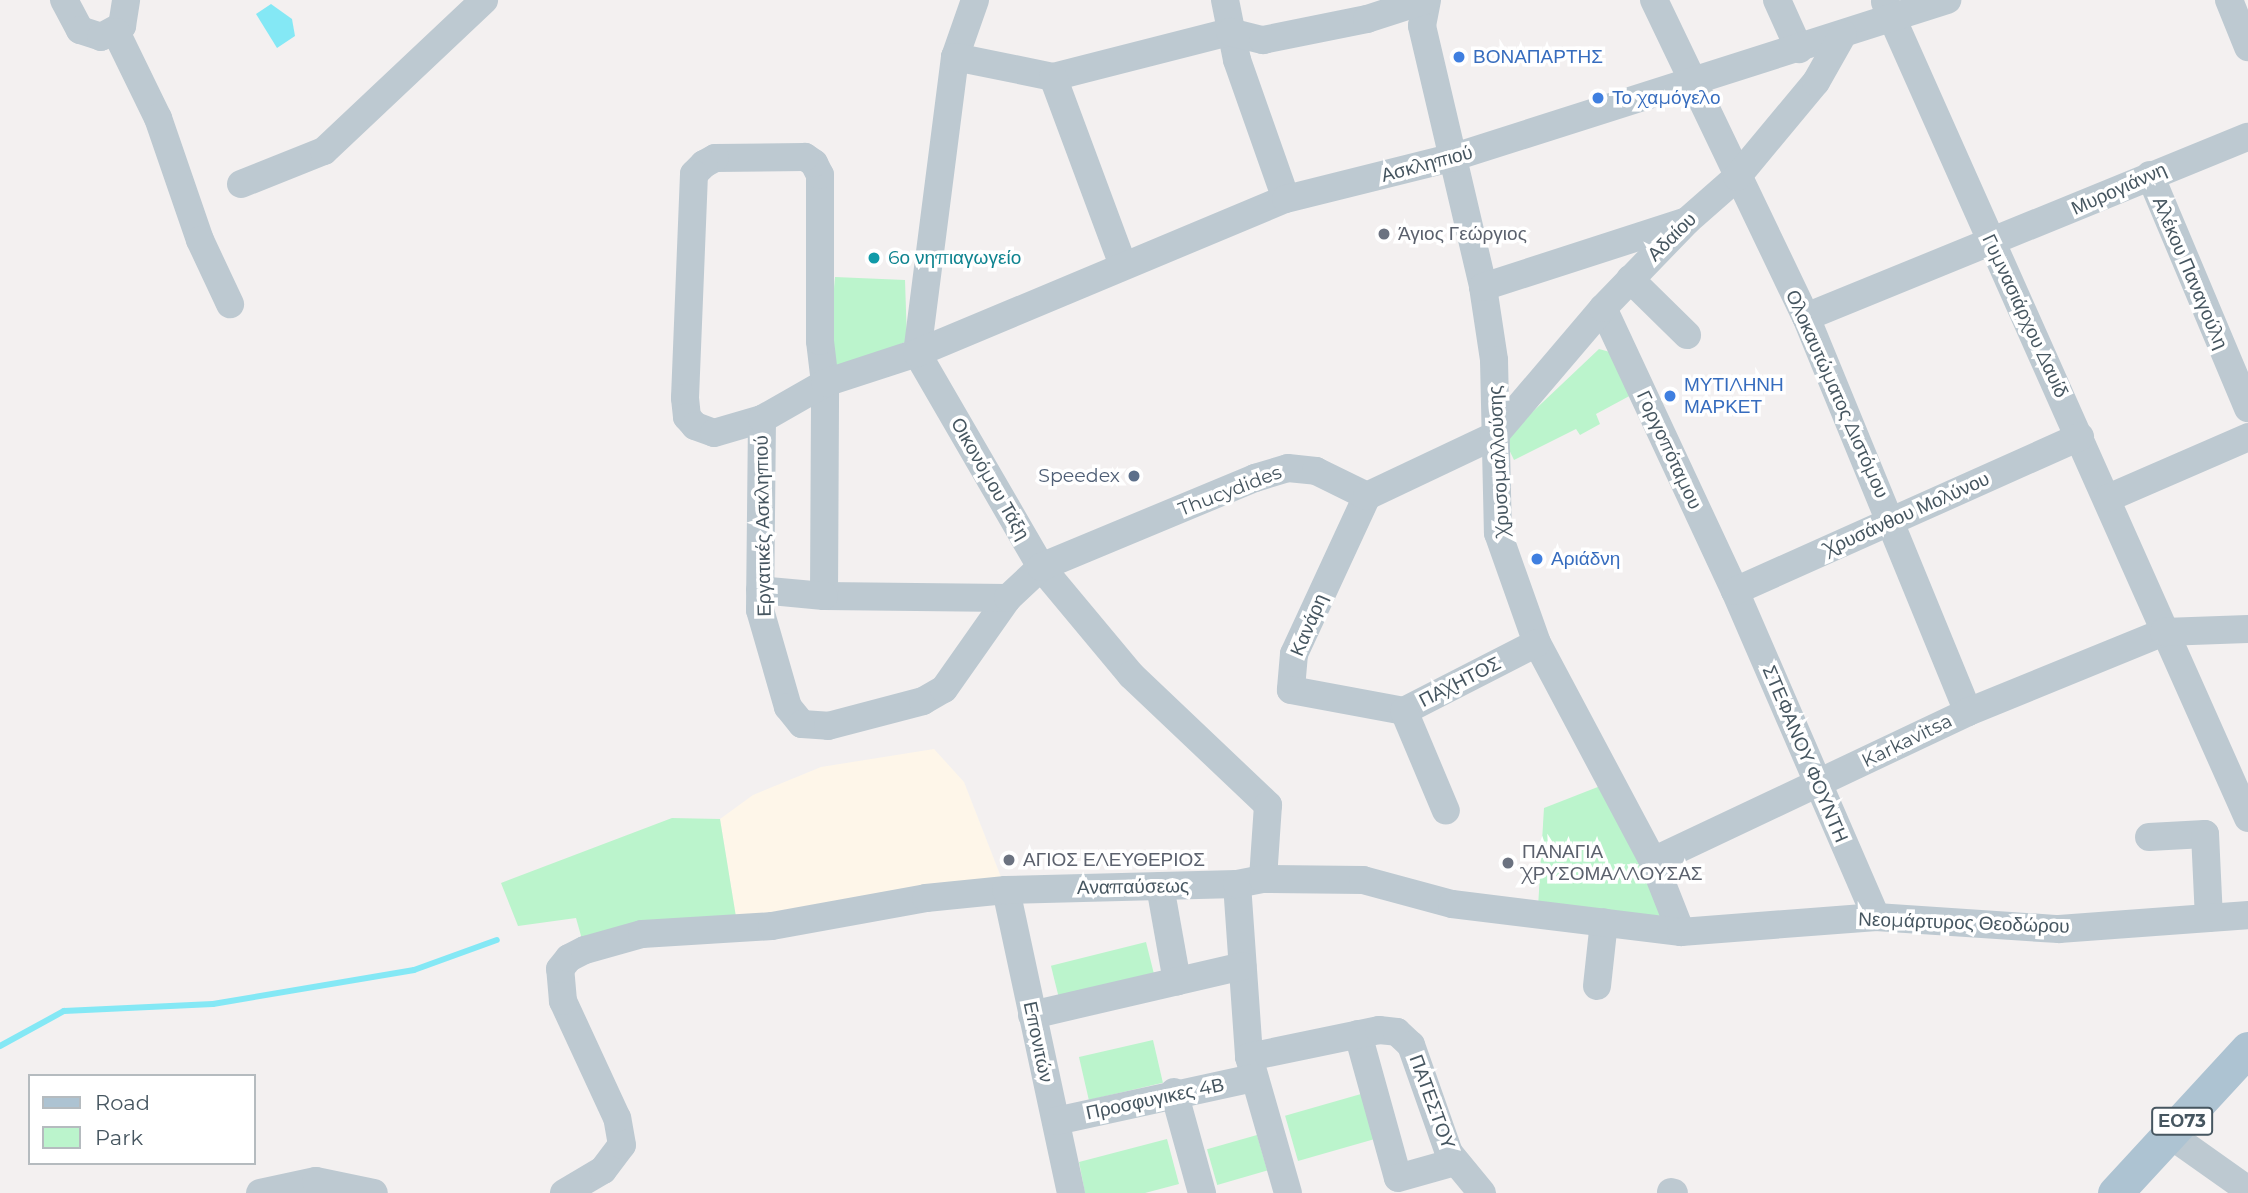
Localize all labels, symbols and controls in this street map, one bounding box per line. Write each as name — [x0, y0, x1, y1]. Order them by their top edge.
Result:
place label: ΒΟΝΑΠΑΡΤΗΣ — [1473, 46, 1603, 68]
marker: ΒΟΝΑΠΑΡΤΗΣ — [1451, 49, 1467, 65]
place label: Το χαμόγελο — [1612, 87, 1720, 109]
marker: Το χαμόγελο — [1590, 90, 1606, 106]
street label: Ασκληπιού — [1379, 141, 1475, 187]
street label: Μυρογιάννη — [2068, 158, 2170, 220]
street label: Αλέκου Παναγούλη — [2148, 193, 2232, 353]
street label: Αδαίου — [1643, 208, 1701, 266]
place label: Άγιος Γεώργιος — [1398, 223, 1527, 245]
marker: Άγιος Γεώργιος — [1376, 226, 1392, 242]
street label: Γυμνασιάρχου Δαυίδ — [1977, 231, 2073, 401]
place label: 6ο νηπιαγωγείο — [888, 247, 1021, 269]
marker: 6ο νηπιαγωγείο — [866, 250, 882, 266]
street label: Ολοκαυτώματος Διστόμου — [1781, 286, 1893, 502]
place label: ΜΥΤΙΛΗΝΗ ΜΑΡΚΕΤ — [1684, 374, 1784, 418]
street label: Χρυσομαλλούσης — [1484, 385, 1514, 537]
street label: Γοργοπόταμου — [1632, 387, 1706, 513]
marker: ΜΥΤΙΛΗΝΗ ΜΑΡΚΕΤ — [1662, 388, 1678, 404]
street label: Οικονόμου Τάξη — [946, 414, 1034, 544]
street label: Εργατικές Ασκληπιού — [750, 435, 776, 617]
street label: Thucydides — [1175, 461, 1285, 521]
place label: Speedex — [1038, 465, 1120, 487]
street label: Χρυσάνθου Μολύνου — [1821, 467, 1993, 561]
marker: Speedex — [1126, 468, 1142, 484]
place label: Αριάδνη — [1551, 548, 1620, 570]
marker: Αριάδνη — [1529, 551, 1545, 567]
street label: Κανάρη — [1286, 590, 1332, 660]
street label: ΠΑΧΗΤΟΣ — [1415, 652, 1505, 712]
street label: ΣΤΕΦΑΝΟΥ ΦΟΥΝΤΗ — [1757, 662, 1853, 846]
street label: Karkavitsa — [1858, 709, 1956, 773]
place label: ΠΑΝΑΓΙΑ ΧΡΥΣΟΜΑΛΛΟΥΣΑΣ — [1522, 841, 1703, 885]
place label: ΑΓΙΟΣ ΕΛΕΥΘΕΡΙΟΣ — [1023, 849, 1205, 871]
marker: ΑΓΙΟΣ ΕΛΕΥΘΕΡΙΟΣ — [1001, 852, 1017, 868]
marker: ΠΑΝΑΓΙΑ ΧΡΥΣΟΜΑΛΛΟΥΣΑΣ — [1500, 855, 1516, 871]
street label: Αναπαύσεως — [1077, 875, 1189, 899]
street label: Νεομάρτυρος Θεοδώρου — [1858, 908, 2070, 938]
street label: Επονιτών — [1018, 999, 1058, 1085]
street label: ΠΑΤΕΣΤΟΥ — [1404, 1052, 1460, 1152]
street label: Προσφυγικες 4Β — [1084, 1073, 1226, 1125]
legend — [28, 1074, 256, 1165]
text: Road — [95, 1090, 150, 1115]
road number: ΕΟ73 — [2150, 1106, 2214, 1136]
text: Park — [95, 1125, 143, 1150]

